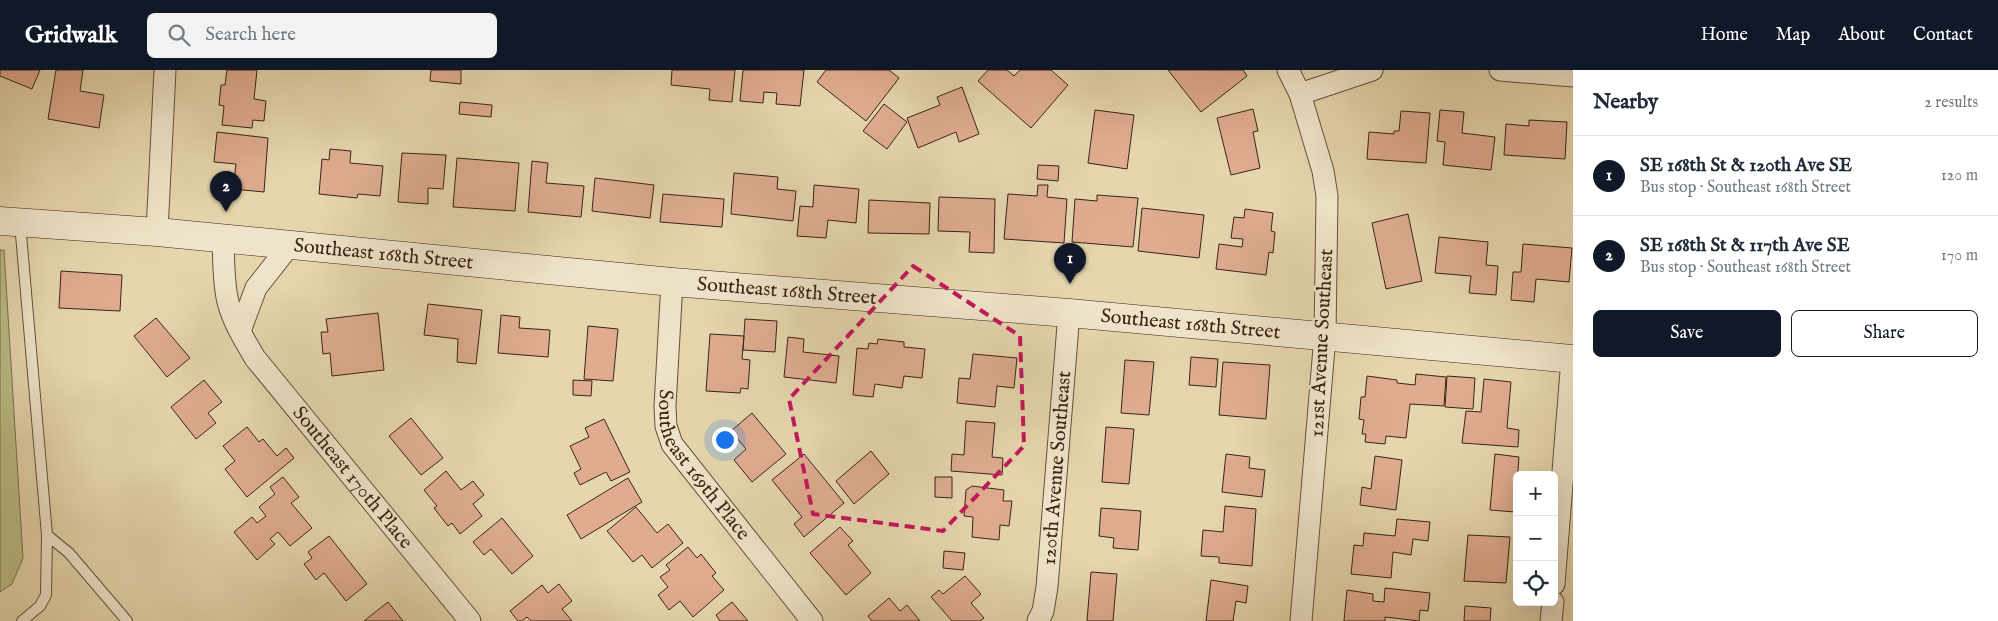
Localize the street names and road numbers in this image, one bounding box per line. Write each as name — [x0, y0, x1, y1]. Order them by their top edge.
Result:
street label: Southeast 168th Street — [293, 233, 475, 275]
street label: 121st Avenue Southeast — [1305, 248, 1339, 438]
street label: Southeast 168th Street — [696, 271, 878, 310]
street label: Southeast 168th Street — [1100, 303, 1282, 345]
street label: 120th Avenue Southeast — [1036, 370, 1077, 566]
street label: Southeast 169th Place — [652, 389, 756, 545]
street label: Southeast 170th Place — [287, 401, 418, 554]

